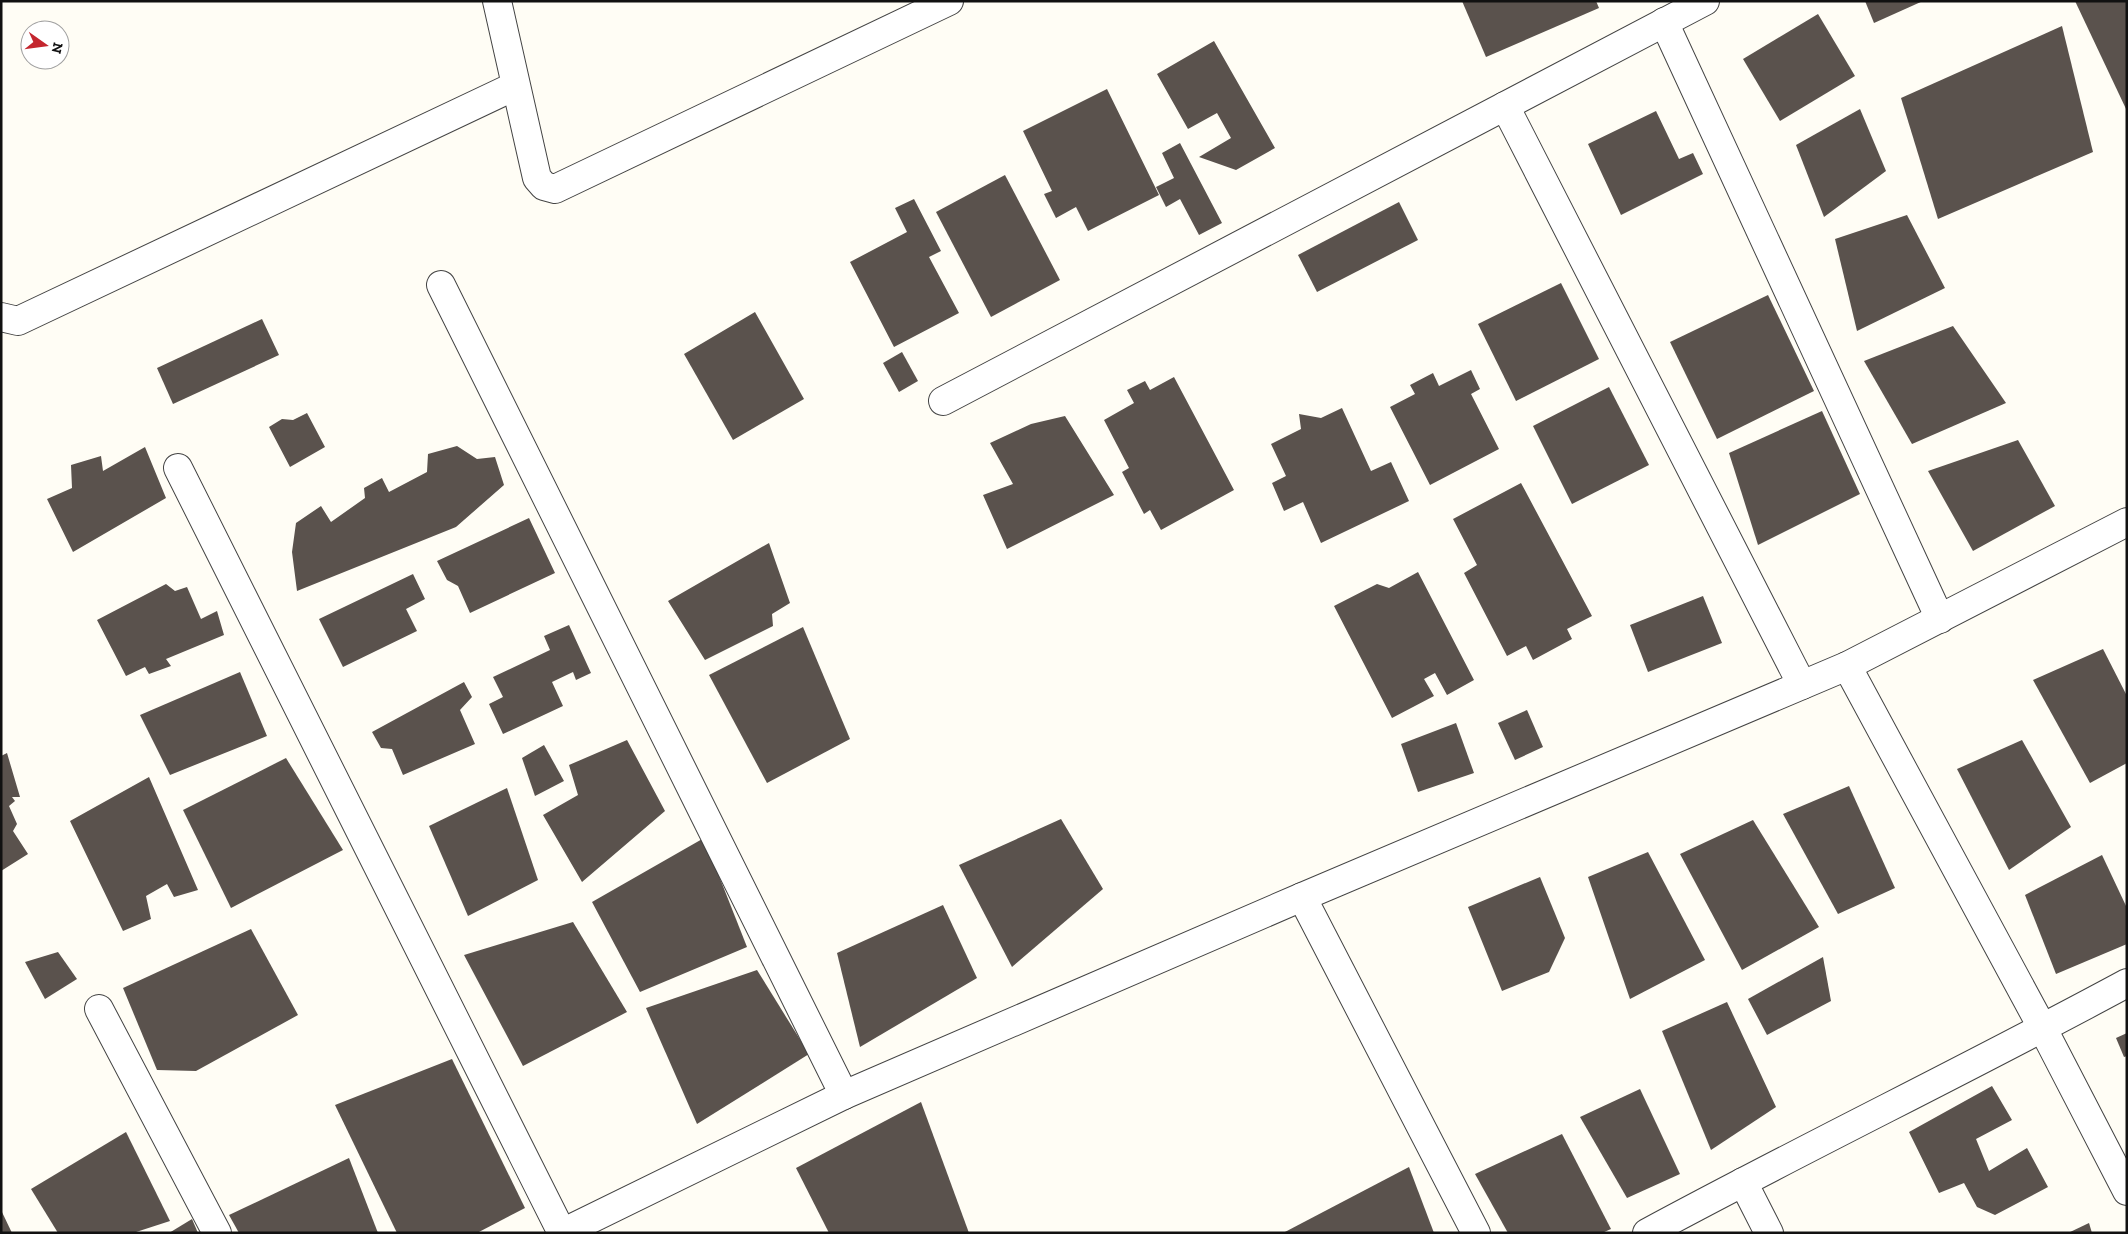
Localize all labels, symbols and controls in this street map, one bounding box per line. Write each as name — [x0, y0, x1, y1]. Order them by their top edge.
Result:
north arrow — [20, 20, 70, 70]
text: N — [48, 41, 67, 56]

